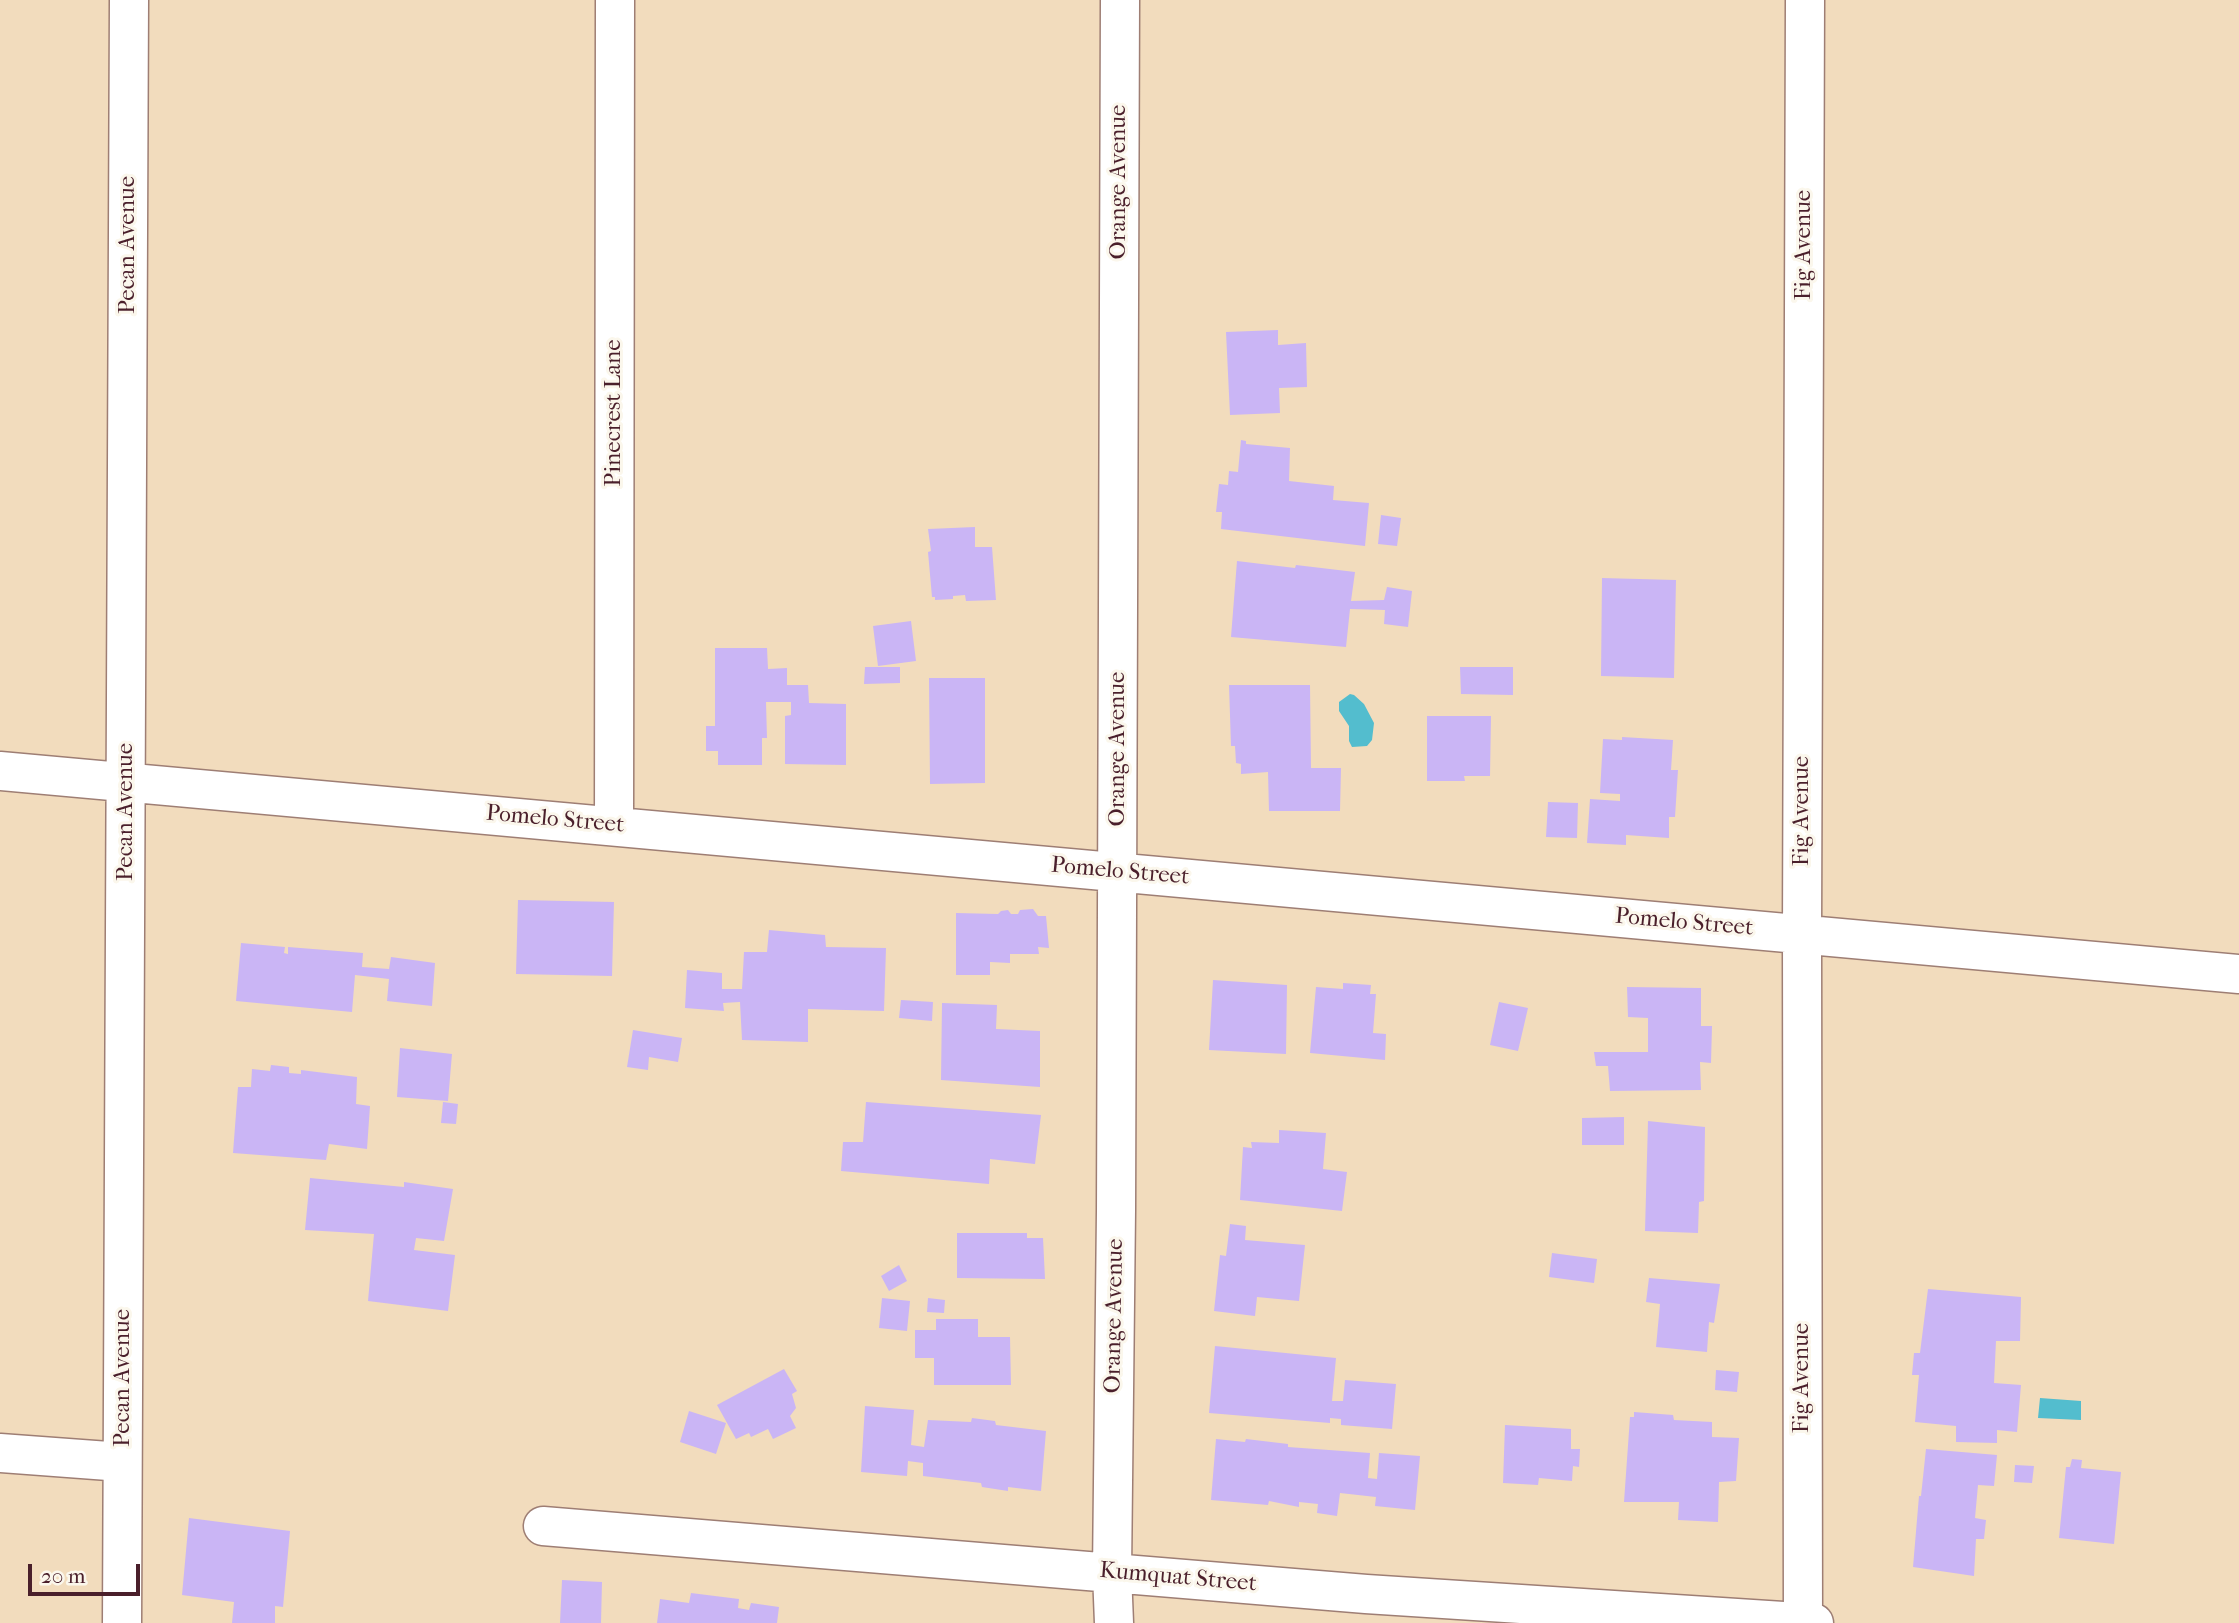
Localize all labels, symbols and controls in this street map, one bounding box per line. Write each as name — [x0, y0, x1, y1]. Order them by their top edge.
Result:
street label: Orange Avenue — [1105, 105, 1133, 259]
street label: Pecan Avenue — [114, 176, 142, 314]
street label: Fig Avenue — [1790, 190, 1818, 300]
street label: Pinecrest Lane — [600, 339, 628, 487]
street label: Orange Avenue — [1104, 672, 1132, 826]
street label: Pecan Avenue — [112, 743, 140, 881]
street label: Fig Avenue — [1788, 756, 1816, 866]
street label: Pomelo Street — [485, 800, 625, 840]
street label: Pomelo Street — [1050, 852, 1190, 892]
street label: Pomelo Street — [1614, 903, 1754, 943]
street label: Orange Avenue — [1100, 1238, 1130, 1394]
street label: Pecan Avenue — [109, 1309, 137, 1447]
street label: Fig Avenue — [1788, 1323, 1816, 1433]
scale bar — [32, 1550, 144, 1594]
street label: Kumquat Street — [1098, 1557, 1258, 1599]
text: 20 m — [41, 1564, 85, 1588]

